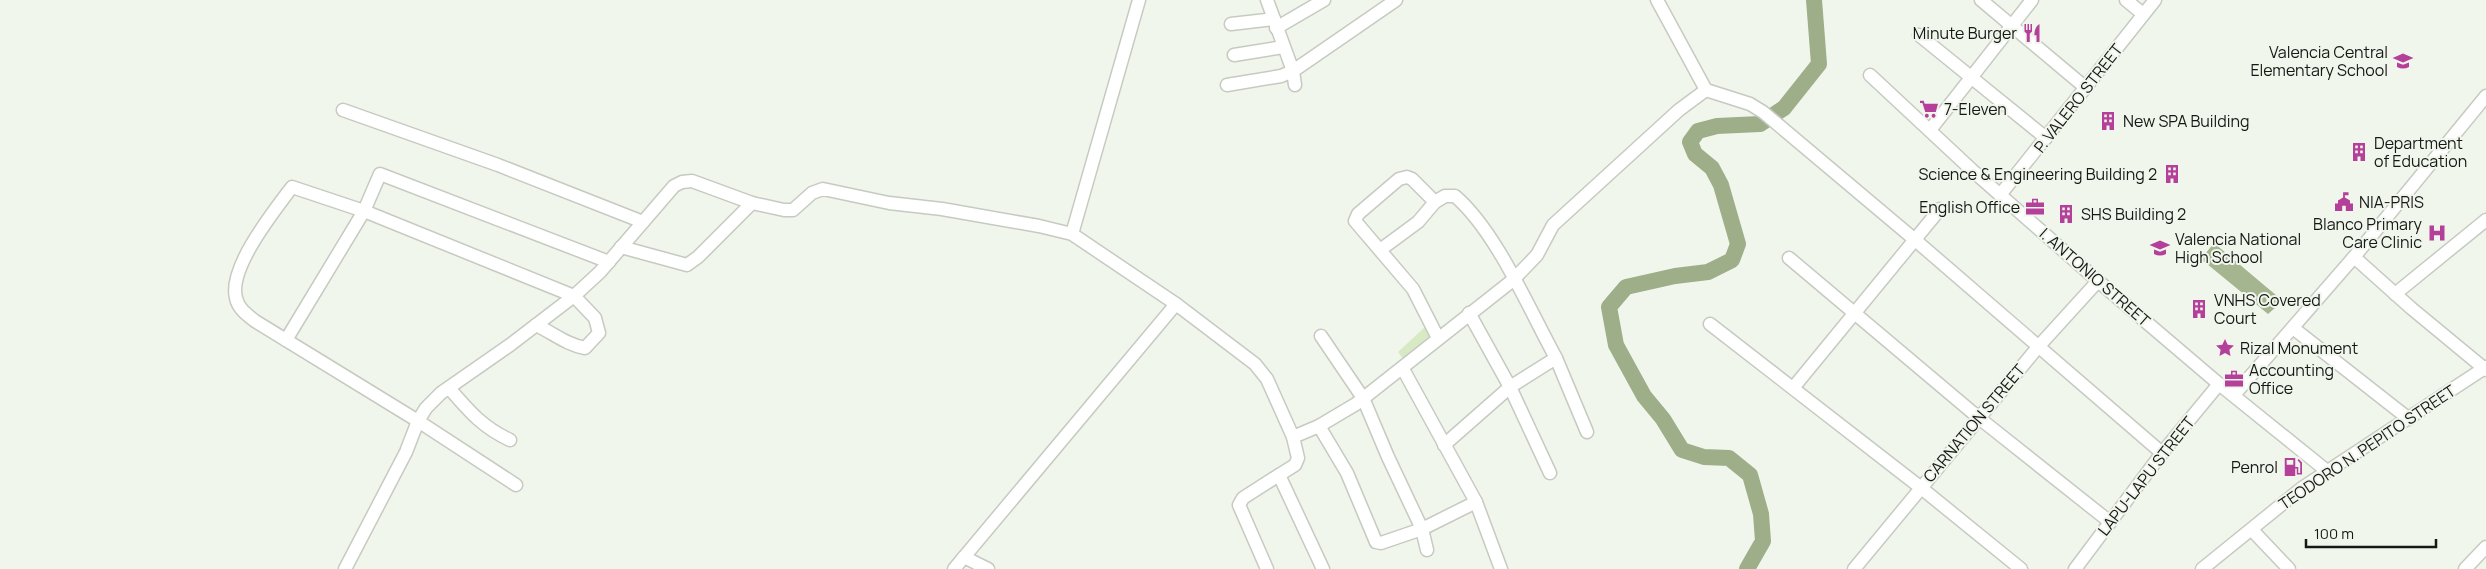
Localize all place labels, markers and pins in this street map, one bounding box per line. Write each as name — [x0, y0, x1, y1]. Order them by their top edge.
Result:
place label: Minute Burger — [1913, 22, 2017, 44]
restaurant icon: Minute Burger — [2021, 22, 2043, 44]
place label: Valencia Central Elementary School — [2250, 41, 2388, 81]
school or university icon: Valencia Central Elementary School — [2392, 50, 2414, 72]
supermarket icon: 7-Eleven — [1918, 98, 1940, 120]
place label: 7-Eleven — [1944, 98, 2007, 120]
building icon: New SPA Building — [2097, 110, 2119, 132]
place label: New SPA Building — [2123, 110, 2250, 132]
place label: Department of Education — [2374, 132, 2467, 172]
building icon: Department of Education — [2348, 141, 2370, 163]
place label: Science & Engineering Building 2 — [1918, 163, 2157, 185]
building icon: Science & Engineering Building 2 — [2161, 163, 2183, 185]
public building icon: NIA-PRIS — [2333, 191, 2355, 213]
place label: NIA-PRIS — [2359, 191, 2424, 213]
place label: English Office — [1919, 196, 2020, 218]
office icon: English Office — [2024, 196, 2046, 218]
building icon: SHS Building 2 — [2055, 203, 2077, 225]
place label: SHS Building 2 — [2081, 203, 2186, 225]
place label: Blanco Primary Care Clinic — [2313, 213, 2423, 253]
hospital icon: Blanco Primary Care Clinic — [2426, 222, 2448, 244]
place label: Valencia National High School — [2175, 228, 2301, 268]
school or university icon: Valencia National High School — [2149, 237, 2171, 259]
place label: VNHS Covered Court — [2214, 289, 2321, 329]
building icon: VNHS Covered Court — [2188, 298, 2210, 320]
place icon: Rizal Monument — [2214, 337, 2236, 359]
place label: Rizal Monument — [2240, 337, 2358, 359]
place label: Accounting Office — [2249, 359, 2334, 399]
office icon: Accounting Office — [2223, 368, 2245, 390]
place label: Penrol — [2231, 456, 2278, 478]
fuel station icon: Penrol — [2282, 456, 2304, 478]

